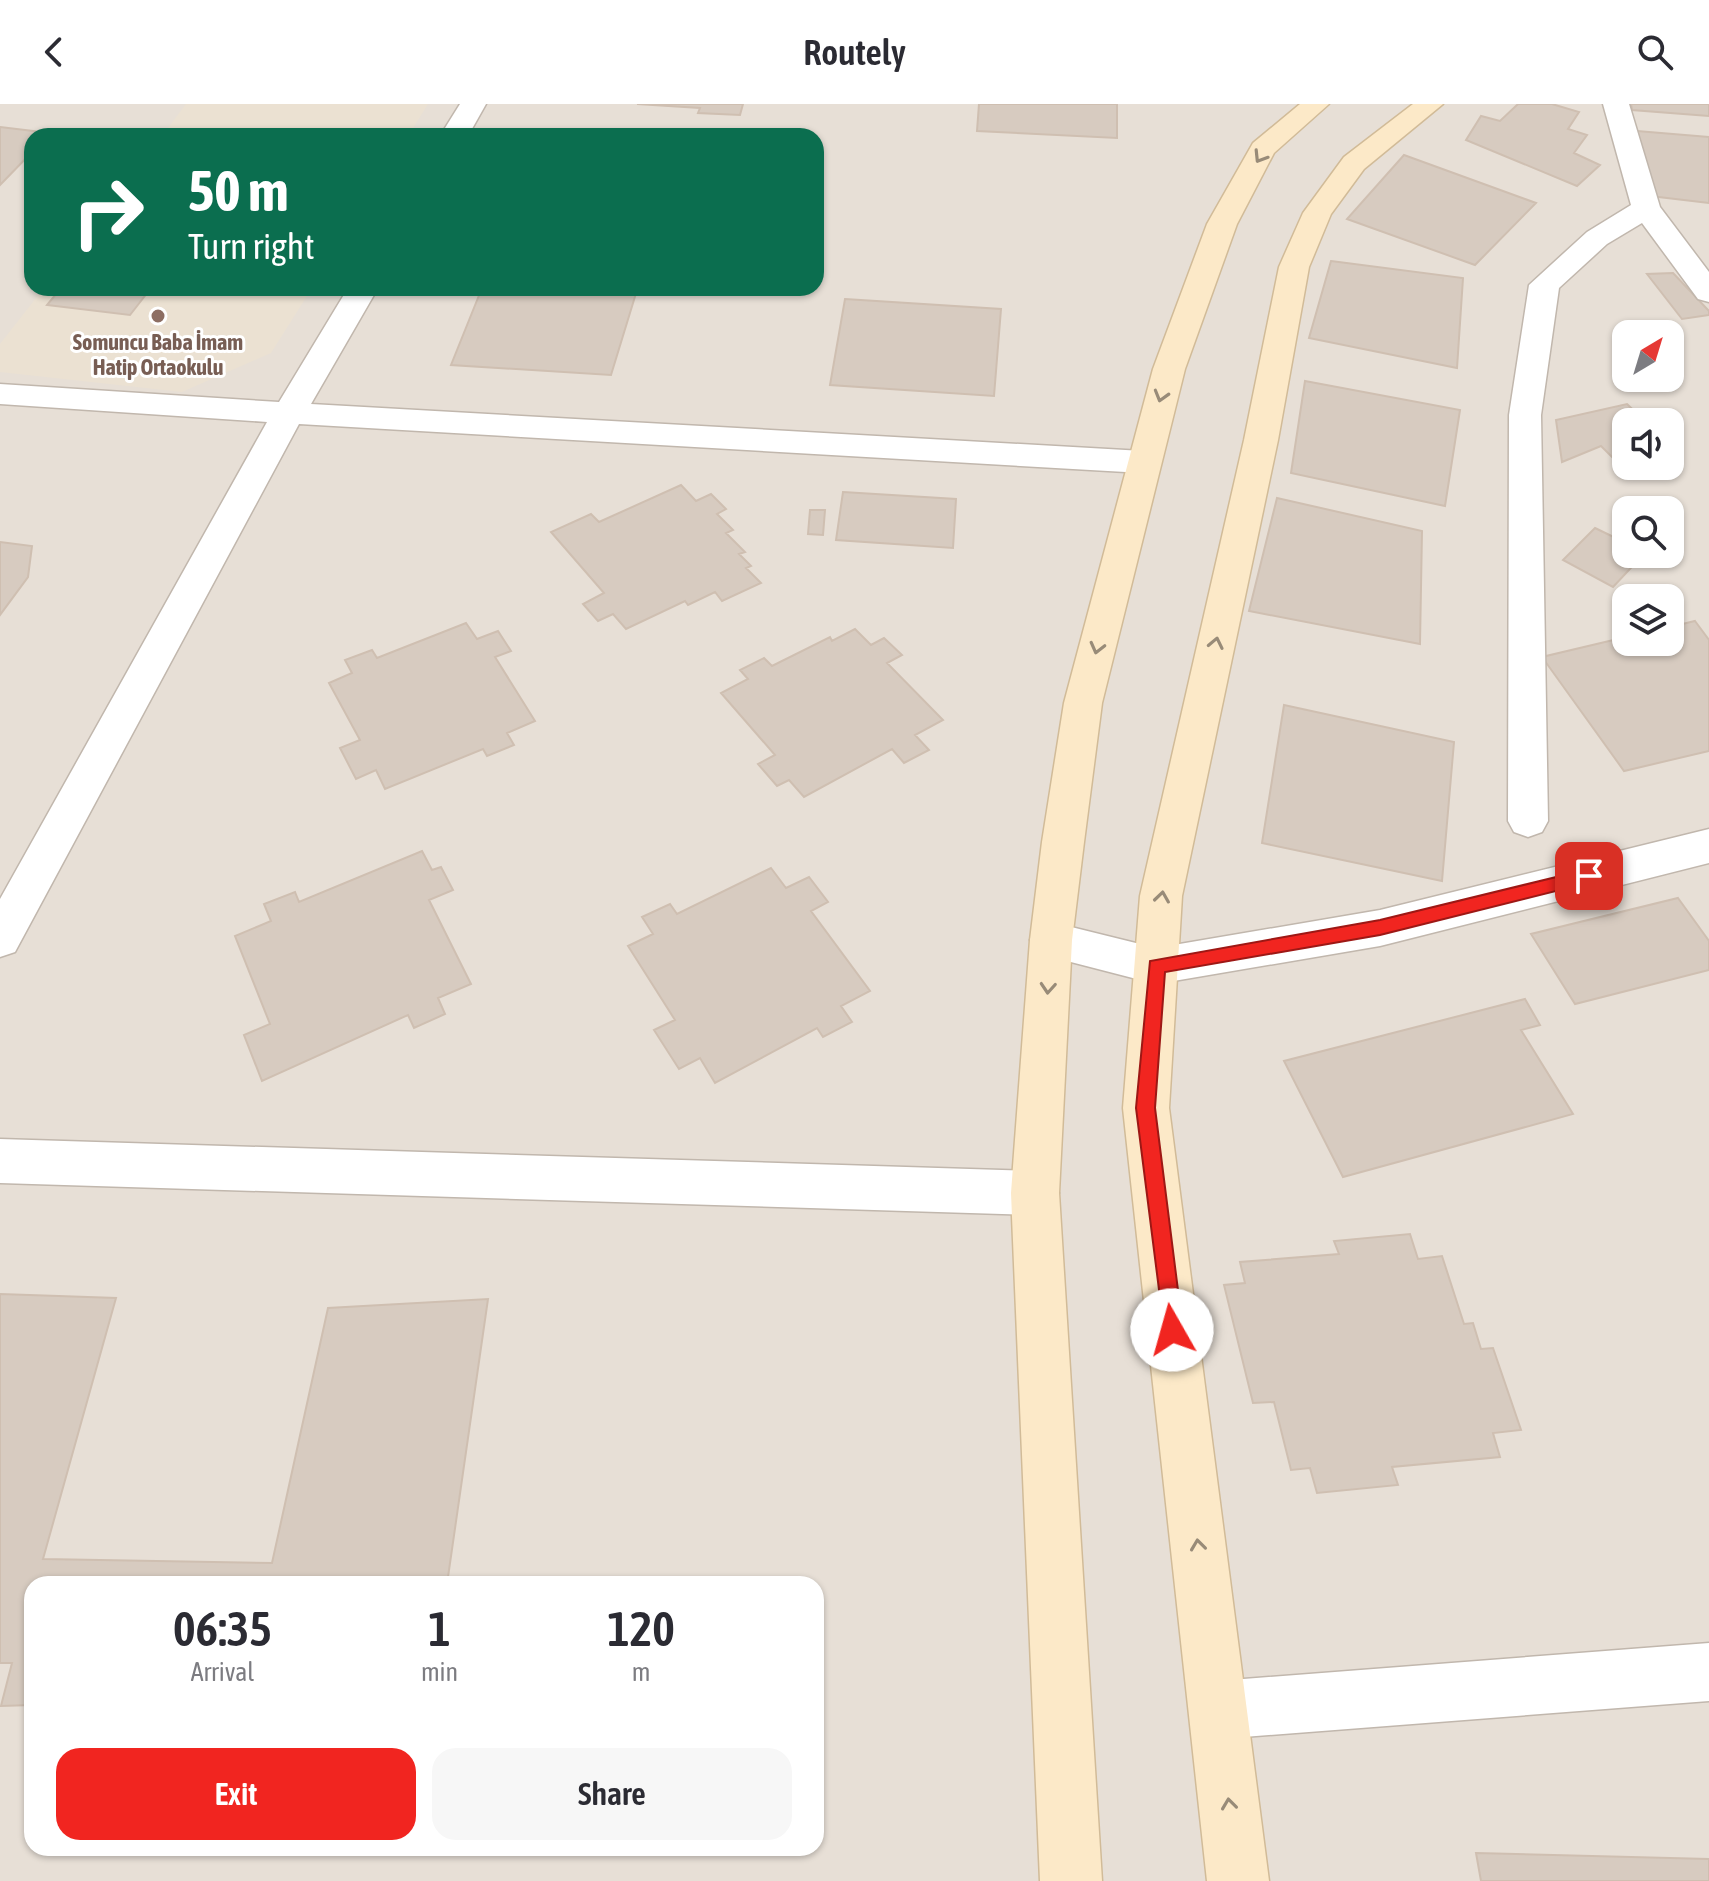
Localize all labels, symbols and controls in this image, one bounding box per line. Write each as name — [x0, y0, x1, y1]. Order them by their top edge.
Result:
icon: back — [32, 30, 76, 74]
icon: search — [1633, 30, 1677, 74]
text: Routely — [803, 31, 906, 73]
one-way arrow — [1254, 148, 1269, 162]
text: 50 m — [188, 159, 289, 223]
icon: right — [56, 160, 160, 264]
text: Turn right — [188, 225, 315, 267]
marker: Somuncu Baba İmam Hatip Ortaokulu — [149, 307, 167, 325]
north arrow — [1612, 320, 1684, 392]
map controls — [1612, 320, 1684, 656]
place label: Somuncu Baba İmam Hatip Ortaokulu — [73, 329, 243, 380]
one-way arrow — [1154, 389, 1171, 403]
button: sound — [1612, 408, 1684, 480]
button: search — [1612, 496, 1684, 568]
button: layers — [1612, 584, 1684, 656]
one-way arrow — [1207, 637, 1224, 650]
one-way arrow — [1089, 641, 1106, 654]
pin — [1555, 842, 1623, 910]
icon: arrive — [1567, 854, 1611, 898]
one-way arrow — [1153, 890, 1170, 903]
one-way arrow — [1040, 982, 1057, 995]
position arrow — [1130, 1288, 1214, 1372]
one-way arrow — [1190, 1538, 1207, 1552]
text: 06:35 — [173, 1601, 272, 1656]
text: 1 — [428, 1601, 451, 1656]
text: 120 — [607, 1601, 675, 1656]
text: Arrival — [191, 1657, 254, 1687]
text: min — [421, 1657, 458, 1687]
text: m — [632, 1657, 650, 1687]
button: Exit — [56, 1748, 416, 1840]
button: Share — [432, 1748, 792, 1840]
one-way arrow — [1220, 1797, 1237, 1810]

